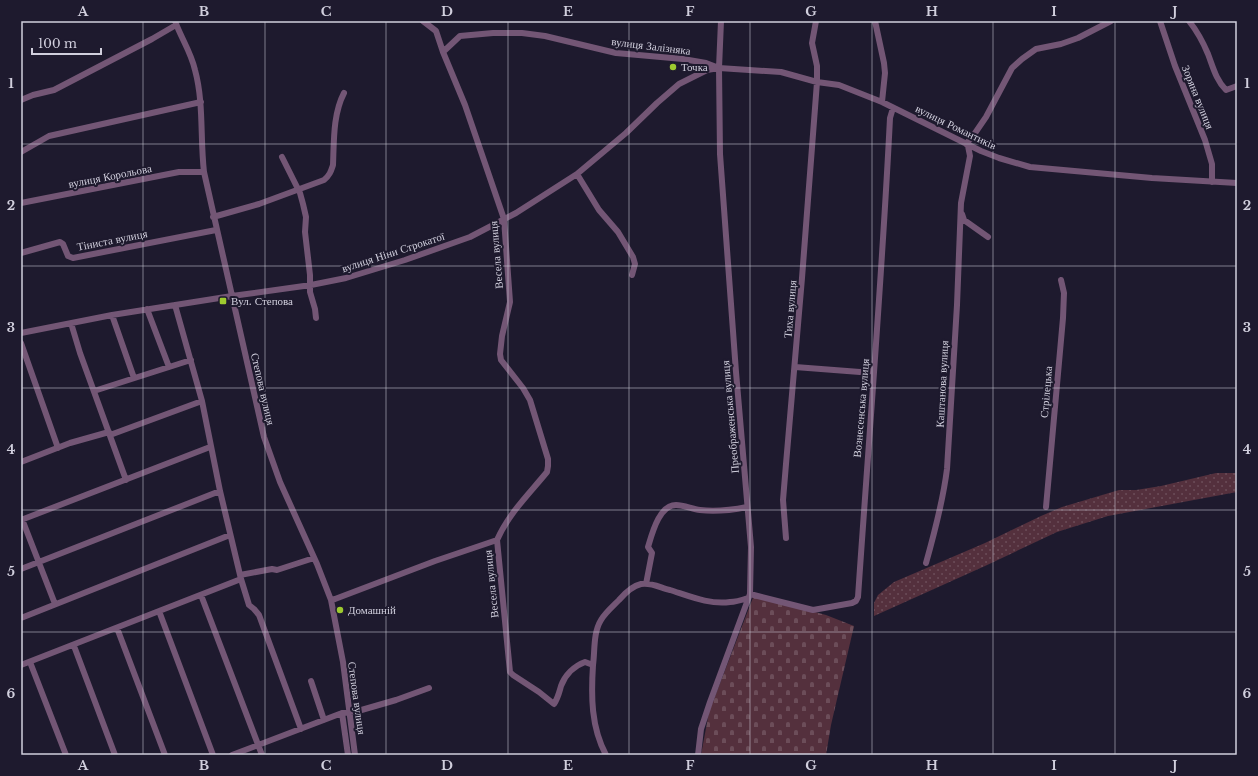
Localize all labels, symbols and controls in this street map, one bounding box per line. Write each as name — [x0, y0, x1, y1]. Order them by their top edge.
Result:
text: A — [77, 3, 89, 20]
text: B — [199, 3, 209, 20]
text: C — [321, 3, 332, 20]
text: D — [441, 3, 453, 20]
text: E — [563, 3, 573, 20]
text: F — [686, 3, 695, 20]
text: G — [805, 3, 817, 20]
text: H — [926, 3, 938, 20]
text: I — [1051, 3, 1057, 20]
text: J — [1169, 3, 1178, 20]
scale bar — [32, 30, 101, 56]
street label: вулиця Залізняка — [611, 34, 692, 58]
text: 100 m — [38, 36, 77, 51]
place label: Точка — [681, 60, 708, 74]
marker: Точка — [668, 62, 678, 72]
street label: Зоряна вулиця — [1179, 63, 1217, 131]
text: 1 — [8, 75, 14, 92]
text: 1 — [1244, 75, 1250, 92]
street label: вулиця Романтиків — [913, 101, 999, 153]
street label: вулиця Корольова — [67, 161, 153, 191]
text: 2 — [7, 197, 15, 214]
text: 2 — [1243, 197, 1251, 214]
street label: Весела вулиця — [486, 220, 506, 290]
street label: Тіниста вулиця — [76, 226, 148, 254]
street label: вулиця Ніни Строкатої — [340, 228, 447, 275]
street label: Тиха вулиця — [781, 280, 799, 338]
place label: Вул. Степова — [231, 294, 293, 308]
marker: Вул. Степова — [218, 296, 228, 306]
text: 3 — [7, 319, 15, 336]
text: 3 — [1243, 319, 1251, 336]
street label: Каштанова вулиця — [933, 340, 951, 428]
street label: Степова вулиця — [248, 352, 278, 426]
street label: Вознесенська вулиця — [850, 358, 872, 458]
street label: Преображенська вулиця — [718, 360, 742, 474]
street label: Стрілецька — [1037, 365, 1055, 419]
text: 4 — [7, 441, 16, 458]
text: 4 — [1243, 441, 1252, 458]
street label: Весела вулиця — [480, 549, 502, 619]
text: 5 — [7, 563, 15, 580]
text: 5 — [1243, 563, 1251, 580]
place label: Домашній — [348, 603, 396, 617]
marker: Домашній — [335, 605, 345, 615]
street label: Степова вулиця — [345, 661, 369, 735]
text: 6 — [7, 685, 16, 702]
text: 6 — [1243, 685, 1252, 702]
text: A — [77, 757, 89, 774]
text: B — [199, 757, 209, 774]
text: C — [321, 757, 332, 774]
text: D — [441, 757, 453, 774]
text: E — [563, 757, 573, 774]
text: F — [686, 757, 695, 774]
text: G — [805, 757, 817, 774]
text: H — [926, 757, 938, 774]
text: I — [1051, 757, 1057, 774]
text: J — [1169, 757, 1178, 774]

